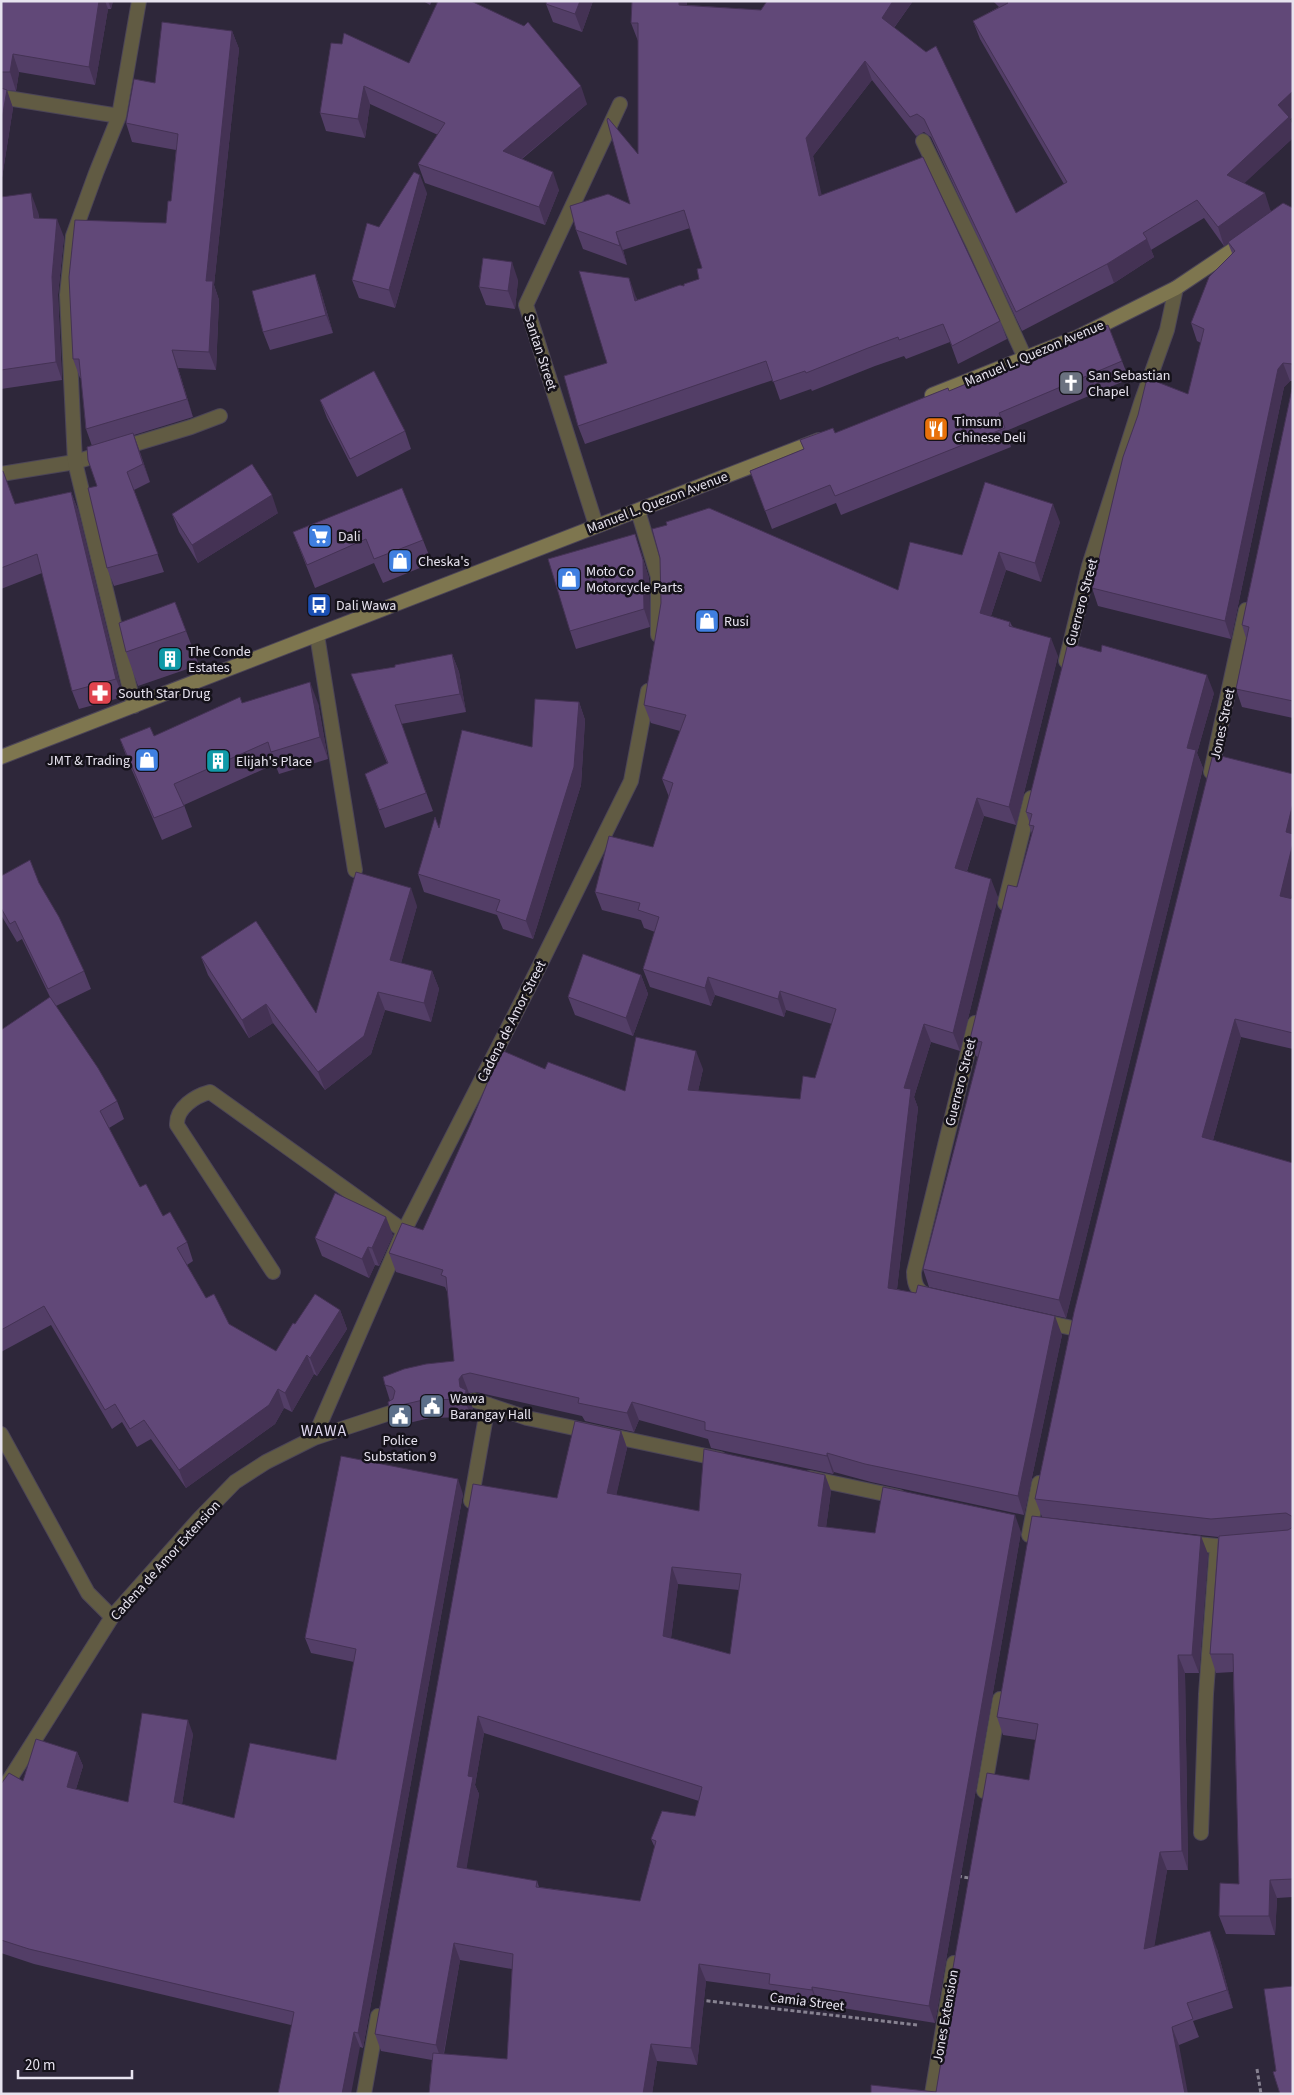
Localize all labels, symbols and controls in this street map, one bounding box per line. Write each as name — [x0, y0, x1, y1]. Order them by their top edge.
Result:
street label: Santan Street — [518, 312, 562, 393]
street label: Manuel L. Quezon Avenue — [962, 315, 1107, 392]
place label: San Sebastian Chapel — [1088, 366, 1171, 402]
church icon: San Sebastian Chapel — [1058, 370, 1084, 396]
place label: Timsum Chinese Deli — [954, 412, 1026, 448]
restaurant icon: Timsum Chinese Deli — [923, 416, 949, 442]
street label: Manuel L. Quezon Avenue — [584, 467, 731, 539]
supermarket icon: Dali — [307, 523, 333, 549]
place label: Dali — [338, 527, 361, 547]
shop icon: Cheska's — [387, 548, 413, 574]
place label: Cheska's — [418, 552, 469, 572]
street label: Guerrero Street — [1061, 556, 1103, 648]
place label: Moto Co Motorcycle Parts — [586, 562, 683, 598]
shop icon: Moto Co Motorcycle Parts — [556, 566, 582, 592]
bus stop icon: Dali Wawa — [306, 592, 332, 618]
place label: Dali Wawa — [336, 596, 396, 616]
shop icon: Rusi — [694, 608, 720, 634]
place label: Rusi — [724, 612, 749, 632]
place label: The Conde Estates — [188, 642, 251, 678]
building icon: The Conde Estates — [157, 646, 183, 672]
pharmacy icon: South Star Drug — [87, 680, 113, 706]
place label: South Star Drug — [118, 684, 210, 704]
street label: Jones Street — [1206, 686, 1240, 762]
shop icon: JMT & Trading — [134, 747, 160, 773]
building icon: Elijah's Place — [205, 748, 231, 774]
place label: JMT & Trading — [47, 751, 130, 771]
place label: Elijah's Place — [236, 752, 312, 772]
street label: Cadena de Amor Street — [472, 957, 551, 1086]
street label: Guerrero Street — [940, 1036, 982, 1128]
place label: Wawa Barangay Hall — [450, 1389, 532, 1425]
public building icon: Wawa Barangay Hall — [419, 1393, 445, 1419]
public building icon: Police Substation 9 — [387, 1403, 413, 1429]
district label: WAWA — [301, 1420, 347, 1442]
place label: Police Substation 9 — [364, 1431, 436, 1467]
street label: Cadena de Amor Extension — [106, 1496, 225, 1625]
street label: Jones Extension — [928, 1968, 964, 2064]
street label: Camia Street — [768, 1987, 846, 2017]
scale bar — [18, 2048, 131, 2080]
text: 20 m — [25, 2055, 55, 2076]

